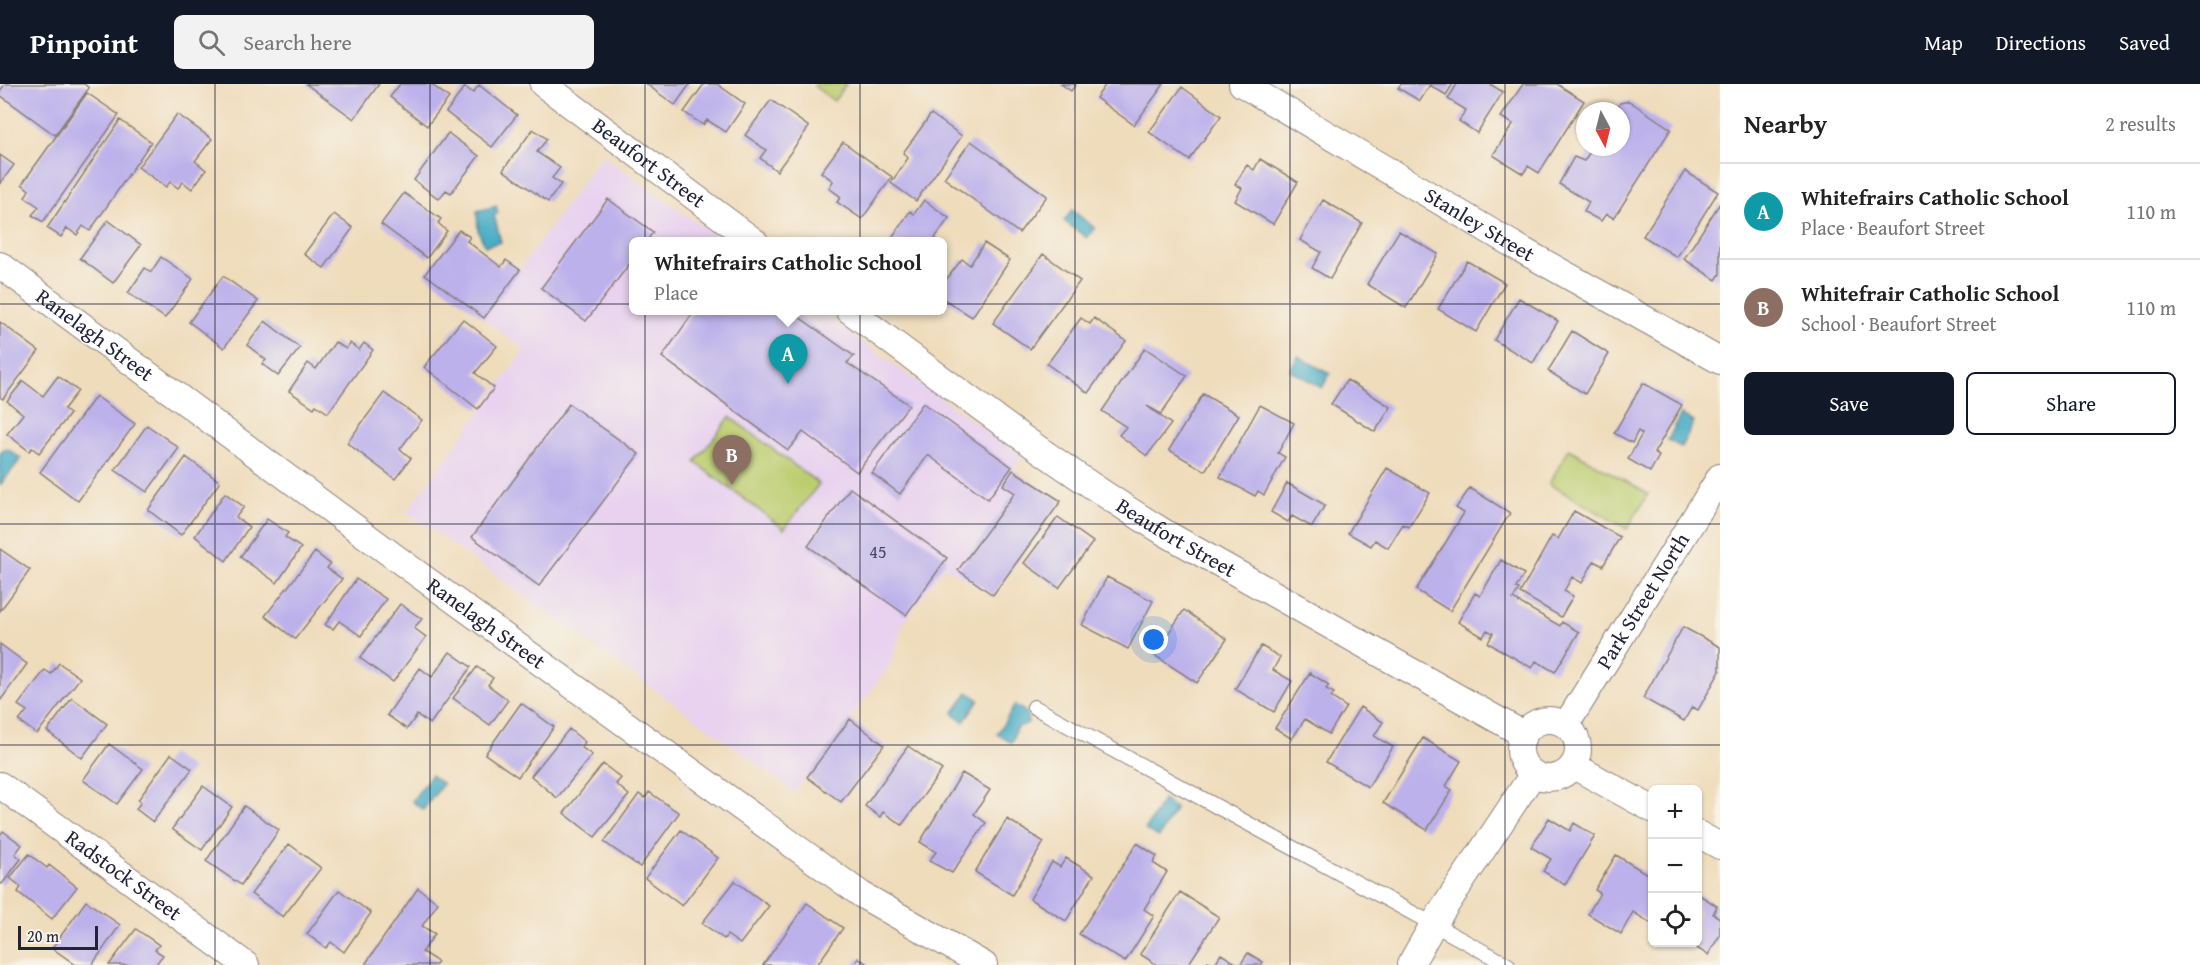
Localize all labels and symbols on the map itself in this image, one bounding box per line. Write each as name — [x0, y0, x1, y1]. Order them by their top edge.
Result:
north arrow — [1576, 102, 1630, 156]
street label: Beaufort Street — [586, 110, 713, 215]
street label: Stanley Street — [1419, 180, 1541, 269]
street label: Ranelagh Street — [30, 281, 161, 389]
pin: A — [768, 334, 808, 384]
pin: B — [712, 436, 752, 485]
street label: Beaufort Street — [1110, 490, 1243, 585]
street label: Park Street North — [1588, 526, 1697, 675]
house number: 45 — [869, 538, 887, 565]
street label: Ranelagh Street — [421, 570, 553, 677]
your location — [1139, 625, 1168, 654]
street label: Radstock Street — [59, 822, 189, 928]
scale bar — [18, 923, 98, 950]

